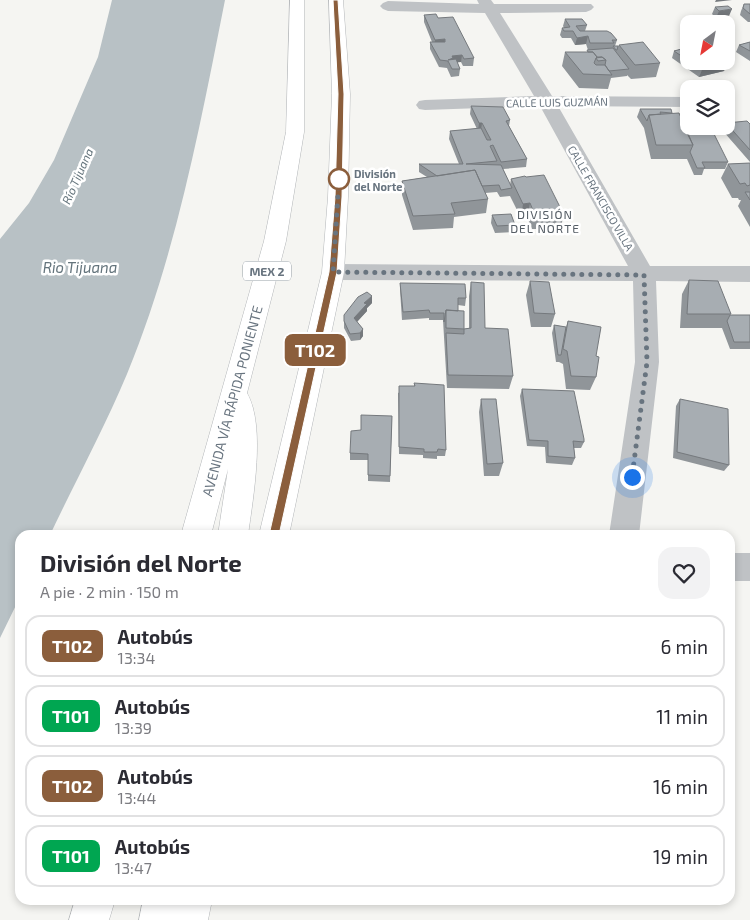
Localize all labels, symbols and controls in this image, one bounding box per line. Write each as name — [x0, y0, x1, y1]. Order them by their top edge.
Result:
north arrow — [680, 15, 735, 70]
map controls — [680, 15, 735, 135]
button: layers — [680, 80, 735, 135]
street label: CALLE LUIS GUZMÁN — [506, 95, 608, 109]
street label: CALLE FRANCISCO VILLA — [566, 143, 636, 253]
water label: Río Tijuana — [58, 146, 97, 207]
place label: División del Norte — [354, 167, 402, 193]
marker: División del Norte — [328, 168, 350, 190]
district label: DIVISIÓN DEL NORTE — [510, 207, 580, 235]
water label: Rio Tijuana — [43, 258, 117, 277]
road number: MEX 2 — [243, 262, 291, 280]
street label: AVENIDA VÍA RÁPIDA PONIENTE — [198, 303, 266, 498]
line badge: T102 — [280, 334, 350, 366]
text: T102 — [295, 339, 335, 361]
your location — [620, 465, 645, 490]
button: heart — [658, 547, 710, 599]
text: División del Norte — [40, 548, 242, 577]
text: A pie · 2 min · 150 m — [40, 582, 179, 601]
text: Autobús — [118, 625, 193, 648]
text: T102 — [52, 635, 93, 657]
text: 6 min — [660, 635, 708, 658]
text: 13:34 — [118, 648, 155, 667]
text: Autobús — [115, 695, 190, 718]
text: T101 — [52, 705, 90, 727]
text: 11 min — [656, 705, 708, 728]
text: 13:39 — [115, 718, 152, 737]
text: Autobús — [118, 765, 193, 788]
text: T102 — [52, 775, 93, 797]
text: 16 min — [653, 775, 708, 798]
text: 13:44 — [118, 788, 156, 807]
text: Autobús — [115, 835, 190, 858]
text: T101 — [52, 845, 90, 867]
text: 19 min — [653, 845, 708, 868]
text: 13:47 — [115, 858, 152, 877]

